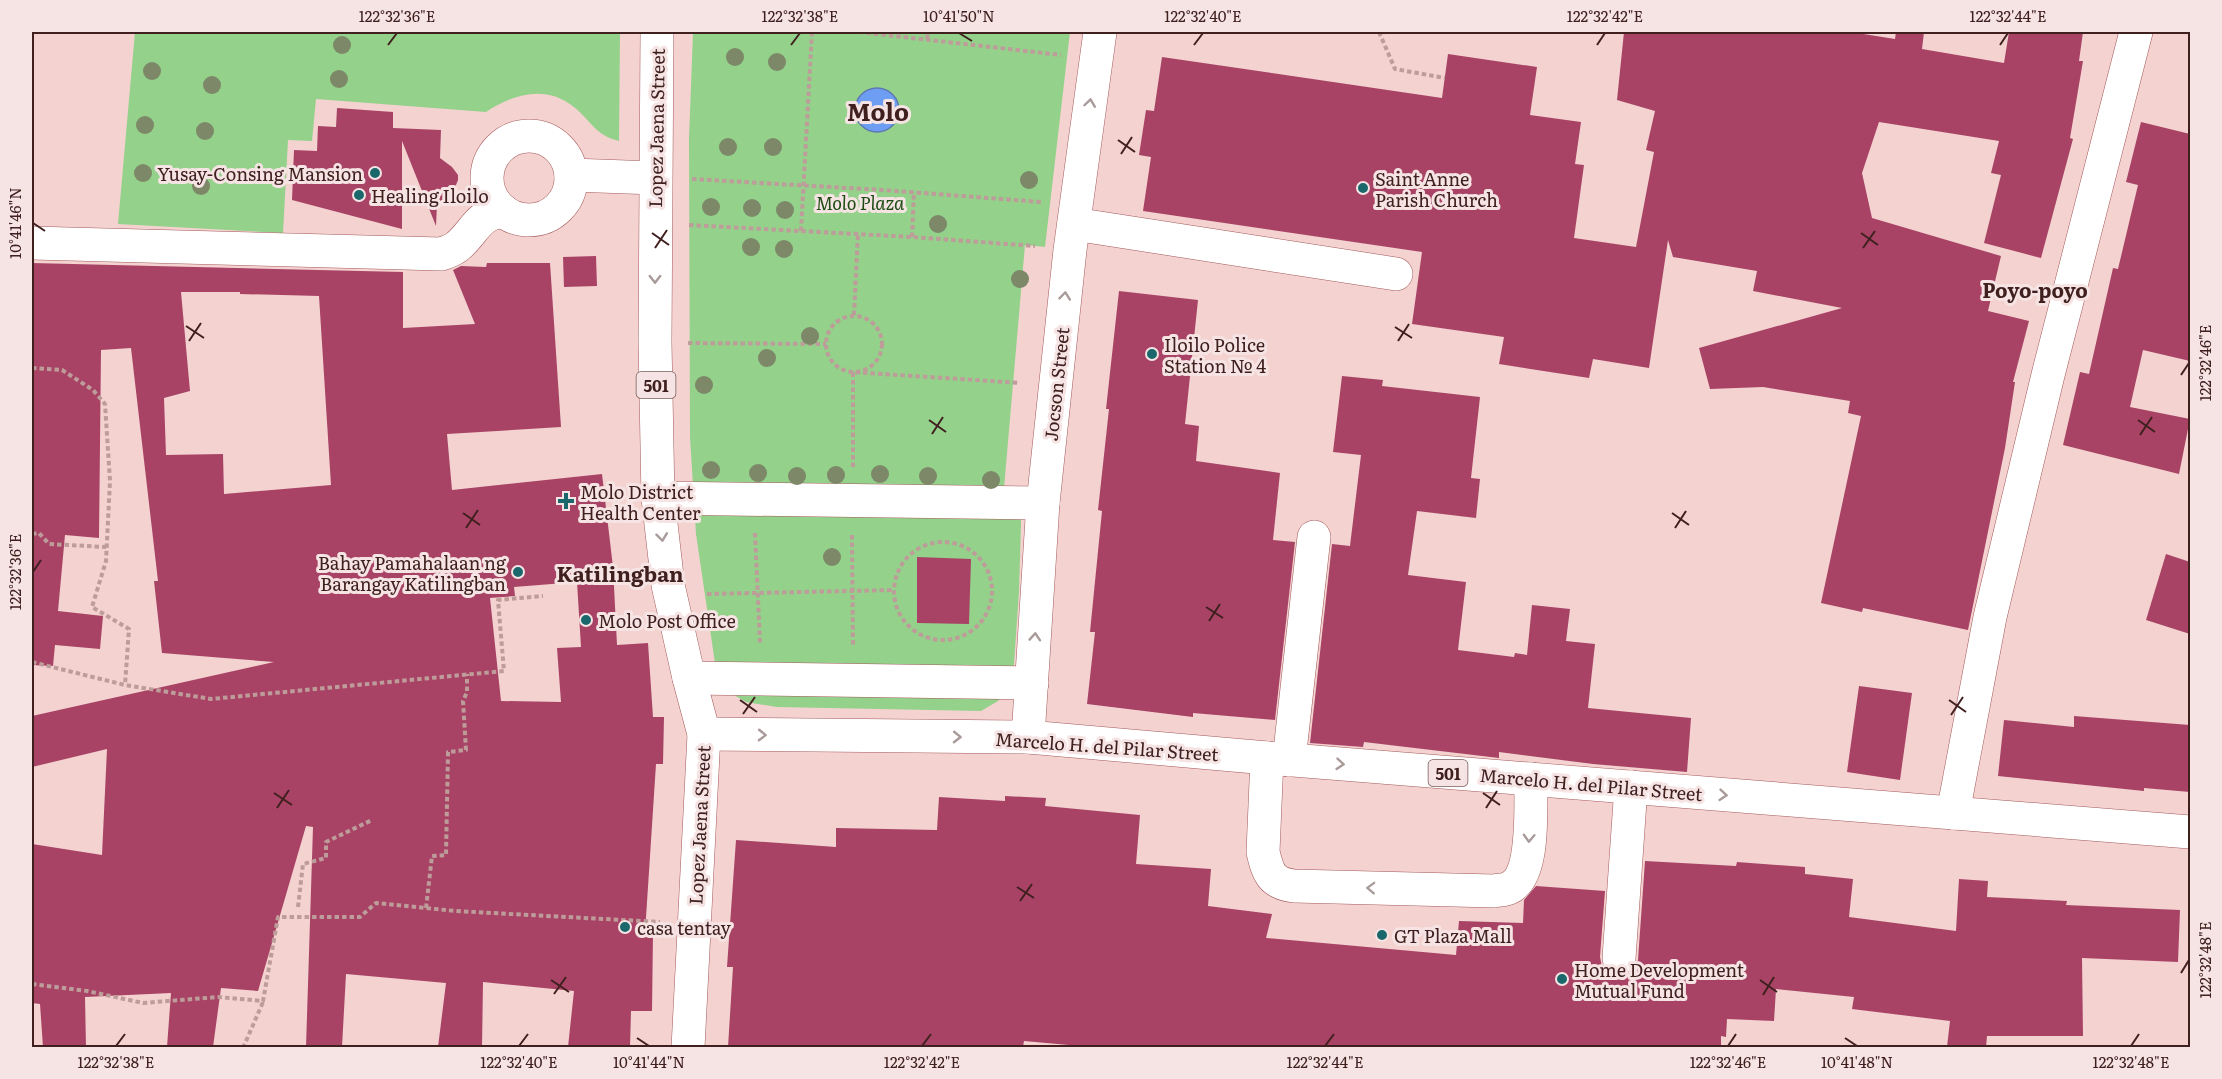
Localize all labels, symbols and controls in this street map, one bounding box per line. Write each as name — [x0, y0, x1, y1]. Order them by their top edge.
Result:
text: 122°32'36"E — [359, 4, 435, 27]
text: 122°32'38"E — [762, 4, 838, 27]
text: 10°41'50"N — [923, 4, 995, 27]
text: 122°32'40"E — [1164, 4, 1242, 27]
text: 122°32'42"E — [1567, 4, 1643, 27]
text: 122°32'44"E — [1970, 4, 2046, 27]
street label: Lopez Jaena Street — [641, 47, 671, 208]
district label: Molo — [847, 93, 909, 128]
one-way arrow — [1084, 99, 1096, 108]
place label: Yusay-Consing Mansion — [157, 160, 363, 187]
place label: Saint Anne Parish Church — [1375, 165, 1498, 213]
marker: Yusay-Consing Mansion — [368, 166, 382, 180]
marker: Saint Anne Parish Church — [1356, 181, 1370, 195]
place label: Healing Iloilo — [371, 182, 489, 209]
text: 10°41'46"N — [3, 187, 26, 259]
marker: Healing Iloilo — [352, 188, 366, 202]
park label: Molo Plaza — [816, 189, 905, 216]
one-way arrow — [649, 274, 661, 283]
district label: Poyo-poyo — [1982, 274, 2088, 304]
one-way arrow — [1058, 292, 1071, 301]
street label: Jocson Street — [1037, 325, 1075, 442]
text: 122°32'46"E — [2193, 325, 2216, 401]
place label: Iloilo Police Station № 4 — [1164, 331, 1266, 379]
marker: Iloilo Police Station № 4 — [1145, 347, 1159, 361]
road number: 501 — [636, 372, 676, 398]
place label: Molo District Health Center — [580, 478, 701, 526]
marker: Molo District Health Center — [557, 492, 575, 510]
one-way arrow — [655, 532, 668, 541]
text: 122°32'36"E — [3, 534, 26, 610]
place label: Bahay Pamahalaan ng Barangay Katilingban — [318, 549, 507, 597]
district label: Katilingban — [556, 557, 684, 588]
marker: Bahay Pamahalaan ng Barangay Katilingban — [511, 565, 525, 579]
place label: Molo Post Office — [598, 607, 736, 634]
marker: Molo Post Office — [579, 613, 593, 627]
one-way arrow — [1028, 633, 1041, 642]
street label: Marcelo H. del Pilar Street — [994, 725, 1220, 767]
one-way arrow — [758, 729, 767, 741]
one-way arrow — [953, 731, 962, 743]
street label: Lopez Jaena Street — [681, 744, 717, 905]
one-way arrow — [1336, 757, 1345, 770]
road number: 501 — [1428, 760, 1468, 786]
street label: Marcelo H. del Pilar Street — [1478, 761, 1704, 807]
one-way arrow — [1718, 788, 1727, 801]
one-way arrow — [1523, 833, 1535, 842]
one-way arrow — [1367, 882, 1376, 894]
place label: casa tentay — [637, 914, 731, 941]
marker: casa tentay — [618, 920, 632, 934]
place label: GT Plaza Mall — [1394, 922, 1512, 949]
text: 122°32'48"E — [2193, 922, 2216, 998]
marker: GT Plaza Mall — [1375, 928, 1389, 942]
place label: Home Development Mutual Fund — [1574, 956, 1745, 1004]
marker: Home Development Mutual Fund — [1555, 972, 1569, 986]
text: 122°32'38"E — [78, 1050, 154, 1073]
text: 122°32'40"E — [480, 1050, 558, 1073]
text: 10°41'44"N — [613, 1050, 685, 1073]
text: 122°32'42"E — [884, 1050, 960, 1073]
text: 122°32'44"E — [1287, 1050, 1363, 1073]
text: 122°32'46"E — [1690, 1050, 1766, 1073]
text: 10°41'48"N — [1821, 1050, 1893, 1073]
text: 122°32'48"E — [2093, 1050, 2169, 1073]

